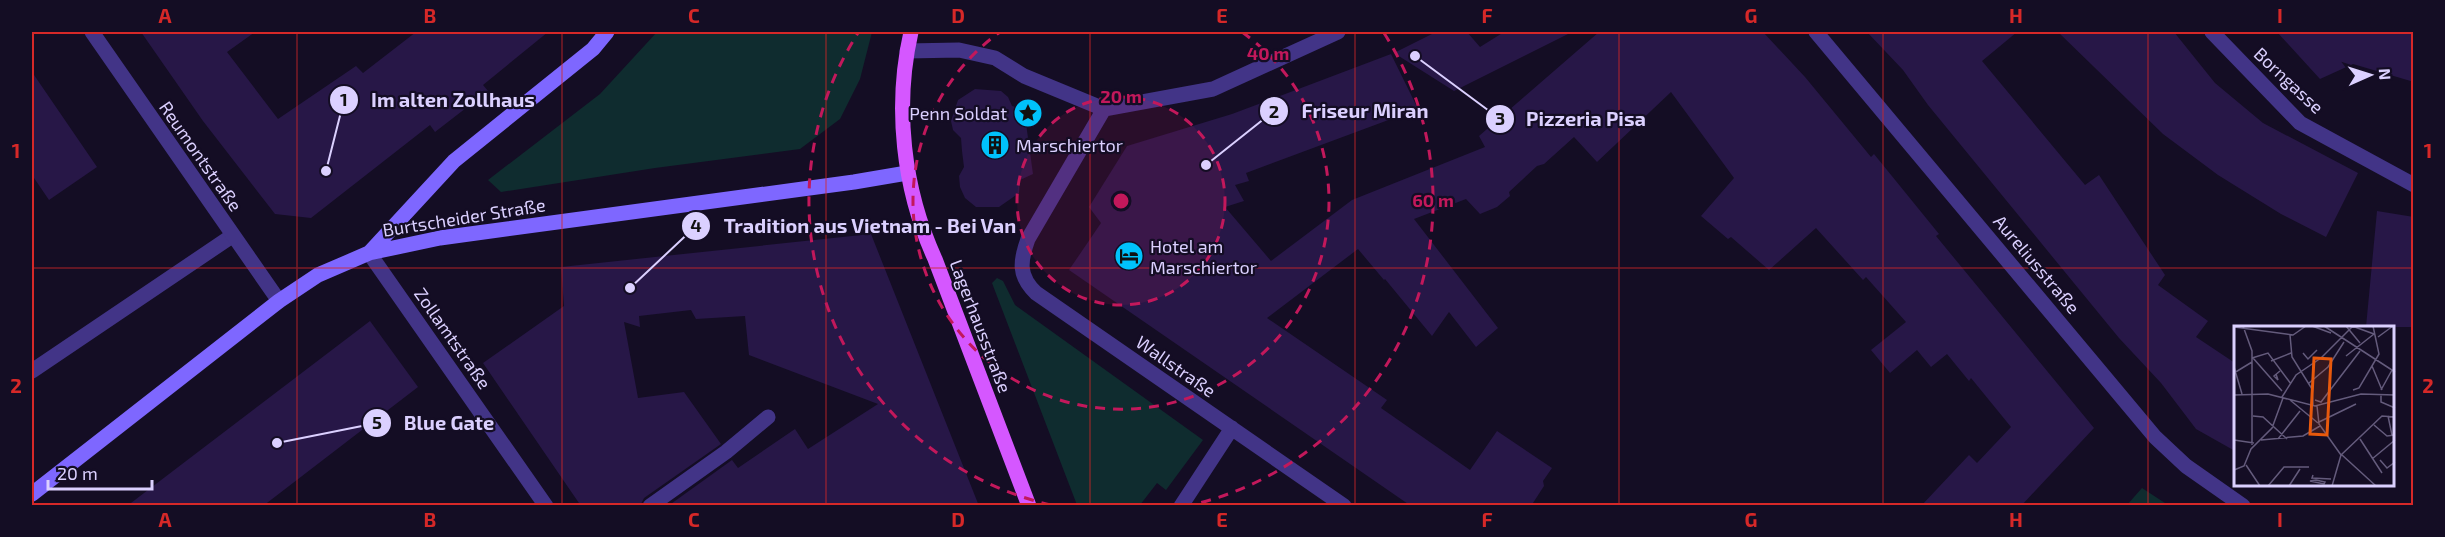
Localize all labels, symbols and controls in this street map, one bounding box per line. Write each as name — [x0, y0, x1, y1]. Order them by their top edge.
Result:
text: A — [158, 3, 172, 27]
text: B — [424, 3, 436, 27]
text: C — [688, 3, 700, 27]
text: D — [951, 3, 965, 27]
text: E — [1216, 3, 1228, 27]
text: F — [1481, 3, 1493, 27]
text: G — [1745, 3, 1757, 27]
text: H — [2009, 3, 2023, 27]
text: I — [2277, 3, 2283, 27]
text: 40 m — [1247, 42, 1289, 64]
street label: Borngasse — [2250, 42, 2328, 118]
north arrow — [2340, 45, 2400, 105]
text: N — [2376, 68, 2395, 80]
callout: Im alten Zollhaus — [329, 81, 546, 119]
text: 20 m — [1100, 85, 1142, 107]
text: Im alten Zollhaus — [371, 87, 535, 111]
text: 1 — [340, 88, 348, 110]
callout: Friseur Miran — [1259, 92, 1440, 130]
street label: Reumontstraße — [155, 97, 247, 215]
place icon: Penn Soldat — [1012, 97, 1044, 129]
text: Friseur Miran — [1302, 98, 1428, 122]
text: 2 — [1269, 100, 1279, 122]
callout: Pizzeria Pisa — [1485, 100, 1658, 138]
place label: Penn Soldat — [909, 102, 1007, 124]
text: Pizzeria Pisa — [1526, 106, 1646, 130]
text: 3 — [1495, 107, 1505, 129]
building icon: Marschiertor — [979, 129, 1011, 161]
place label: Marschiertor — [1016, 134, 1123, 156]
text: 1 — [12, 138, 20, 162]
text: 1 — [2424, 138, 2432, 162]
text: 60 m — [1412, 189, 1454, 211]
centre of rings — [1111, 191, 1131, 211]
street label: Burtscheider Straße — [381, 193, 547, 241]
callout: Tradition aus Vietnam - Bei Van — [681, 207, 1028, 245]
street label: Aureliusstraße — [1989, 210, 2085, 318]
text: Tradition aus Vietnam - Bei Van — [724, 213, 1016, 237]
text: 4 — [690, 214, 702, 236]
place label: Hotel am Marschiertor — [1150, 235, 1257, 278]
hotel icon: Hotel am Marschiertor — [1113, 240, 1145, 272]
street label: Lagerhausstraße — [946, 256, 1016, 396]
street label: Zollamtstraße — [410, 283, 496, 393]
inset map — [2234, 326, 2394, 486]
street label: Wallstraße — [1132, 331, 1220, 401]
text: 2 — [10, 373, 22, 397]
text: 2 — [2422, 373, 2434, 397]
callout: Blue Gate — [362, 404, 507, 442]
text: Blue Gate — [404, 410, 494, 434]
text: 5 — [372, 411, 382, 433]
scale bar — [48, 453, 152, 491]
text: 20 m — [57, 462, 98, 484]
text: A — [158, 507, 172, 531]
text: B — [424, 507, 436, 531]
text: C — [688, 507, 700, 531]
text: D — [951, 507, 965, 531]
text: E — [1216, 507, 1228, 531]
text: F — [1481, 507, 1493, 531]
text: G — [1745, 507, 1757, 531]
text: H — [2009, 507, 2023, 531]
text: I — [2277, 507, 2283, 531]

